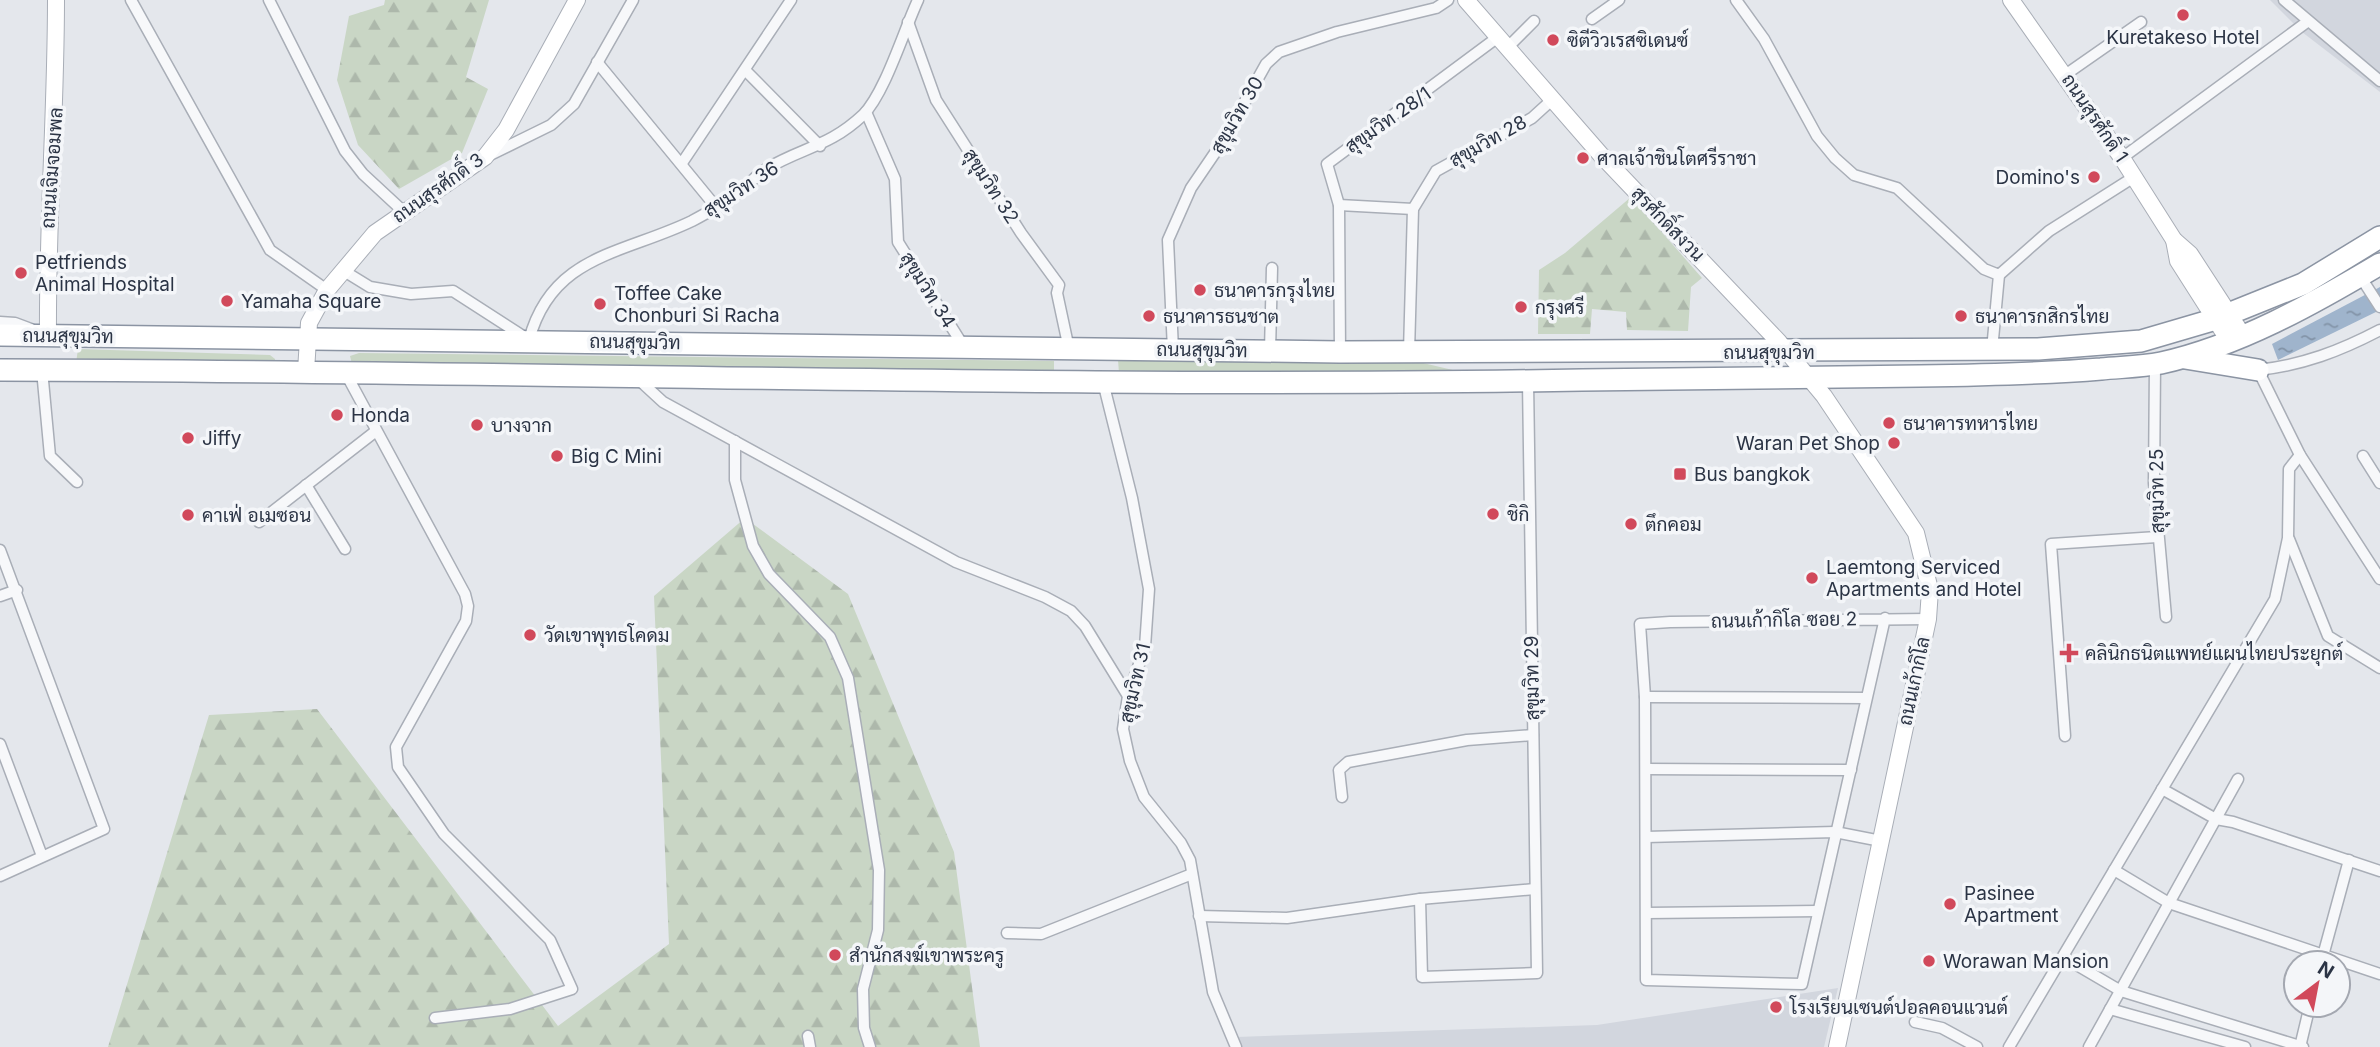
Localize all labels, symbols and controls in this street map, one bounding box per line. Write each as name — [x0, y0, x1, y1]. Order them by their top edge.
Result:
marker: Kuretakeso Hotel — [2175, 7, 2191, 23]
place label: Kuretakeso Hotel — [2106, 26, 2260, 49]
place label: ซิตีวิวเรสซิเดนซ์ — [1567, 28, 1688, 52]
marker: ซิตีวิวเรสซิเดนซ์ — [1545, 32, 1561, 48]
street label: ถนนสุรศักดิ์ 1 — [2056, 65, 2139, 167]
street label: สุขุมวิท 30 — [1206, 72, 1269, 158]
street label: สุขุมวิท 28/1 — [1341, 82, 1436, 159]
street label: ถนนเจิมจอมพล — [36, 107, 68, 229]
street label: สุขุมวิท 28 — [1445, 110, 1531, 173]
street label: ถนนสุรศักดิ์ 3 — [384, 142, 489, 229]
street label: สุขุมวิท 32 — [957, 144, 1024, 228]
place label: ศาลเจ้าชินโตศรีราชา — [1597, 146, 1756, 170]
marker: ศาลเจ้าชินโตศรีราชา — [1575, 150, 1591, 166]
street label: สุขุมวิท 36 — [699, 156, 783, 223]
place label: Domino's — [1996, 166, 2080, 189]
marker: Domino's — [2086, 169, 2102, 185]
street label: สุรศักดิ์สงวน — [1626, 177, 1715, 267]
street label: สุขุมวิท 34 — [895, 248, 960, 333]
place label: Petfriends Animal Hospital — [35, 251, 175, 296]
marker: Petfriends Animal Hospital — [13, 265, 29, 281]
place label: ธนาคารกรุงไทย — [1214, 278, 1335, 303]
place label: Toffee Cake Chonburi Si Racha — [614, 282, 780, 327]
marker: ธนาคารกรุงไทย — [1192, 282, 1208, 298]
place label: Yamaha Square — [241, 290, 381, 313]
marker: Yamaha Square — [219, 293, 235, 309]
place label: กรุงศรี — [1535, 295, 1584, 320]
marker: Toffee Cake Chonburi Si Racha — [592, 296, 608, 312]
marker: กรุงศรี — [1513, 299, 1529, 315]
place label: ธนาคารกสิกรไทย — [1975, 304, 2109, 328]
place label: ธนาคารธนชาต — [1163, 305, 1279, 328]
marker: ธนาคารธนชาต — [1141, 308, 1157, 324]
marker: ธนาคารกสิกรไทย — [1953, 308, 1969, 324]
street label: ถนนสุขุมวิท — [22, 324, 114, 349]
street label: ถนนสุขุมวิท — [589, 330, 681, 355]
street label: ถนนสุขุมวิท — [1156, 338, 1248, 363]
street label: ถนนสุขุมวิท — [1723, 341, 1815, 365]
place label: Honda — [351, 404, 410, 427]
marker: Honda — [329, 407, 345, 423]
place label: ธนาคารทหารไทย — [1903, 411, 2038, 435]
place label: บางจาก — [491, 414, 552, 437]
marker: ธนาคารทหารไทย — [1881, 415, 1897, 431]
marker: บางจาก — [469, 417, 485, 433]
place label: Jiffy — [202, 427, 242, 450]
marker: Jiffy — [180, 430, 196, 446]
place label: Waran Pet Shop — [1736, 432, 1880, 455]
marker: Waran Pet Shop — [1886, 435, 1902, 451]
place label: Big C Mini — [571, 445, 662, 468]
marker: Big C Mini — [549, 448, 565, 464]
street label: สุขุมวิท 25 — [2145, 448, 2170, 534]
place label: Bus bangkok — [1694, 463, 1811, 486]
marker: Bus bangkok — [1672, 466, 1688, 482]
place label: คาเฟ่ อเมซอน — [202, 503, 311, 527]
place label: ชิกิ — [1507, 503, 1529, 526]
marker: ชิกิ — [1485, 506, 1501, 522]
marker: คาเฟ่ อเมซอน — [180, 507, 196, 523]
place label: ตึกคอม — [1645, 513, 1702, 536]
marker: ตึกคอม — [1623, 516, 1639, 532]
place label: Laemtong Serviced Apartments and Hotel — [1826, 556, 2022, 601]
marker: Laemtong Serviced Apartments and Hotel — [1804, 570, 1820, 586]
street label: ถนนเก้ากิโล ซอย 2 — [1711, 606, 1857, 633]
place label: วัดเขาพุทธโคดม — [544, 623, 669, 648]
marker: วัดเขาพุทธโคดม — [522, 627, 538, 643]
street label: ถนนเก้ากิโล — [1892, 634, 1935, 728]
street label: สุขุมวิท 29 — [1520, 635, 1545, 721]
street label: สุขุมวิท 31 — [1115, 641, 1156, 725]
place label: คลินิกธนิตแพทย์แผนไทยประยุกต์ — [2085, 641, 2343, 666]
marker: คลินิกธนิตแพทย์แผนไทยประยุกต์ — [2059, 643, 2079, 663]
place label: Pasinee Apartment — [1964, 882, 2058, 927]
marker: Pasinee Apartment — [1942, 896, 1958, 912]
place label: สำนักสงฆ์เขาพระครู — [849, 943, 1004, 969]
marker: สำนักสงฆ์เขาพระครู — [827, 947, 843, 963]
north arrow — [2282, 949, 2352, 1019]
place label: Worawan Mansion — [1943, 950, 2109, 973]
marker: Worawan Mansion — [1921, 953, 1937, 969]
text: N — [2314, 956, 2338, 984]
place label: โรงเรียนเซนต์ปอลคอนแวนต์ — [1789, 995, 2008, 1019]
marker: โรงเรียนเซนต์ปอลคอนแวนต์ — [1768, 999, 1784, 1015]

